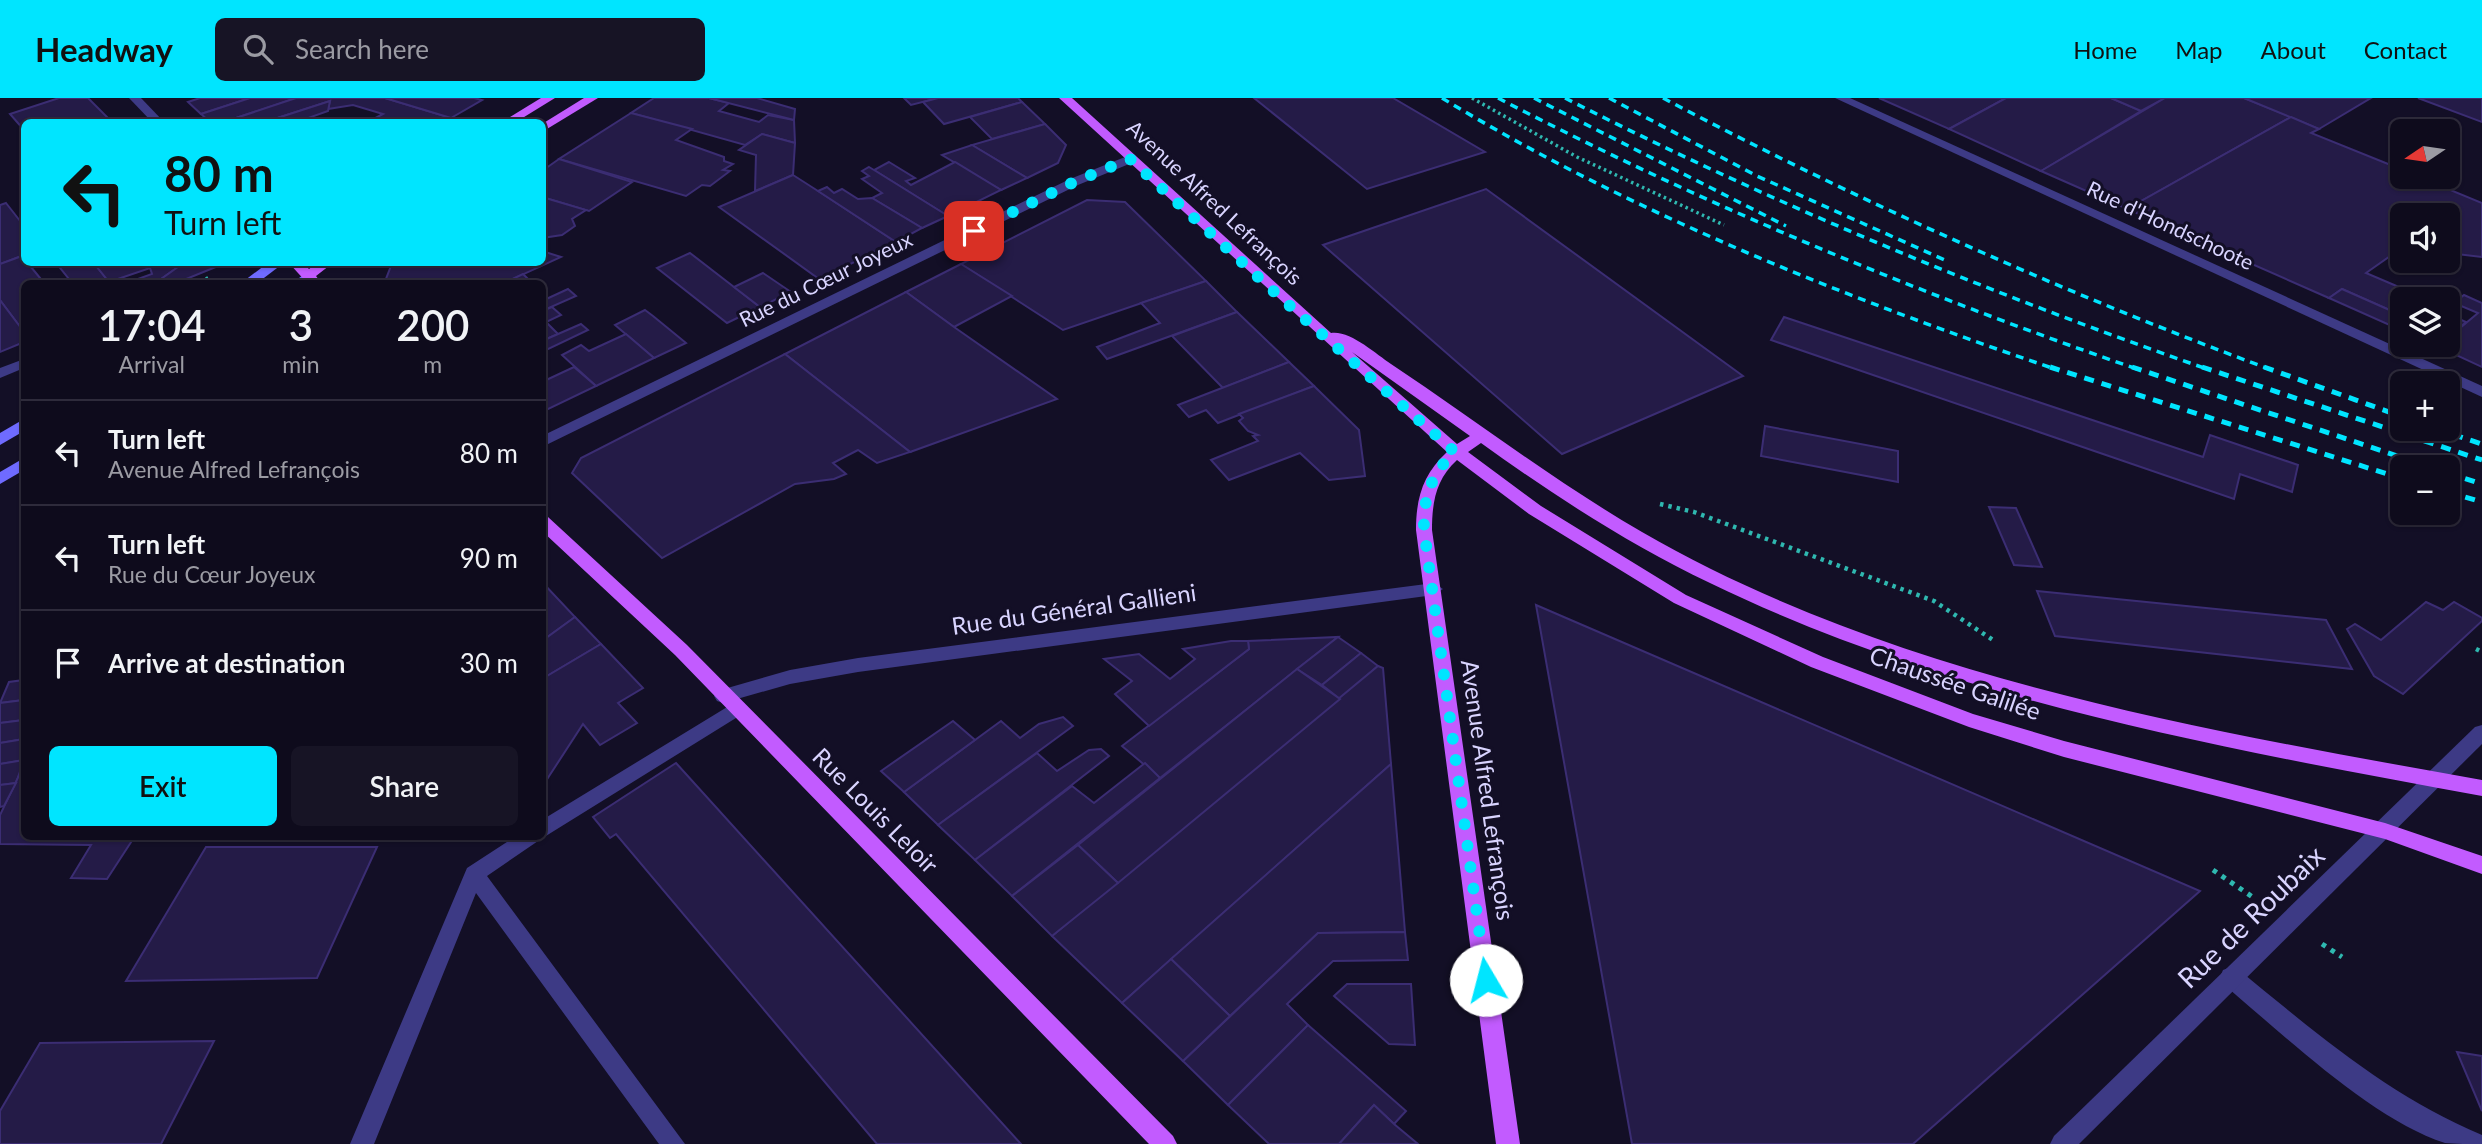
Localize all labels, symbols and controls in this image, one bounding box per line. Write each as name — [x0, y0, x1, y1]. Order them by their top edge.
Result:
search box — [215, 18, 705, 81]
text: Headway — [35, 29, 173, 69]
icon: search — [239, 30, 277, 68]
text: Search here — [295, 33, 429, 65]
text: Home — [2073, 35, 2137, 64]
text: Map — [2175, 35, 2223, 64]
text: About — [2261, 35, 2326, 64]
text: Contact — [2364, 35, 2447, 64]
street label: Avenue Alfred Lefrançois — [1122, 114, 1308, 289]
north arrow — [2390, 119, 2460, 189]
map controls — [2390, 119, 2460, 525]
text: 80 m — [164, 144, 274, 202]
icon: left — [49, 147, 140, 238]
street label: Rue d'Hondschoote — [2083, 175, 2258, 274]
pin — [944, 201, 1004, 261]
text: Turn left — [164, 203, 281, 242]
button: sound — [2390, 203, 2460, 273]
icon: arrive — [955, 212, 993, 250]
street label: Rue du Cœur Joyeux — [735, 226, 916, 331]
button: layers — [2390, 287, 2460, 357]
text: 17:04 — [98, 300, 206, 350]
text: 3 — [289, 300, 313, 350]
text: 200 — [396, 300, 469, 350]
text: Arrival — [119, 350, 185, 378]
text: min — [282, 350, 320, 378]
text: m — [423, 350, 442, 378]
button: + — [2390, 371, 2460, 441]
text: Turn left — [108, 423, 205, 455]
icon: left — [49, 434, 87, 472]
text: 80 m — [460, 437, 518, 469]
text: Avenue Alfred Lefrançois — [108, 455, 360, 483]
button: − — [2390, 455, 2460, 525]
text: Turn left — [108, 528, 205, 560]
icon: left — [49, 539, 87, 577]
text: 90 m — [460, 542, 518, 574]
text: Rue du Cœur Joyeux — [108, 560, 315, 588]
street label: Rue du Général Gallieni — [950, 577, 1198, 640]
street label: Chaussée Galilée — [1866, 640, 2045, 725]
icon: arrive — [49, 644, 87, 682]
text: Arrive at destination — [108, 647, 345, 679]
text: 30 m — [460, 647, 518, 679]
street label: Avenue Alfred Lefrançois — [1456, 658, 1521, 922]
street label: Rue Louis Leloir — [807, 741, 945, 879]
button: Exit — [49, 746, 277, 826]
button: Share — [291, 746, 518, 826]
street label: Rue de Roubaix — [2170, 838, 2331, 995]
position arrow — [1449, 943, 1523, 1017]

